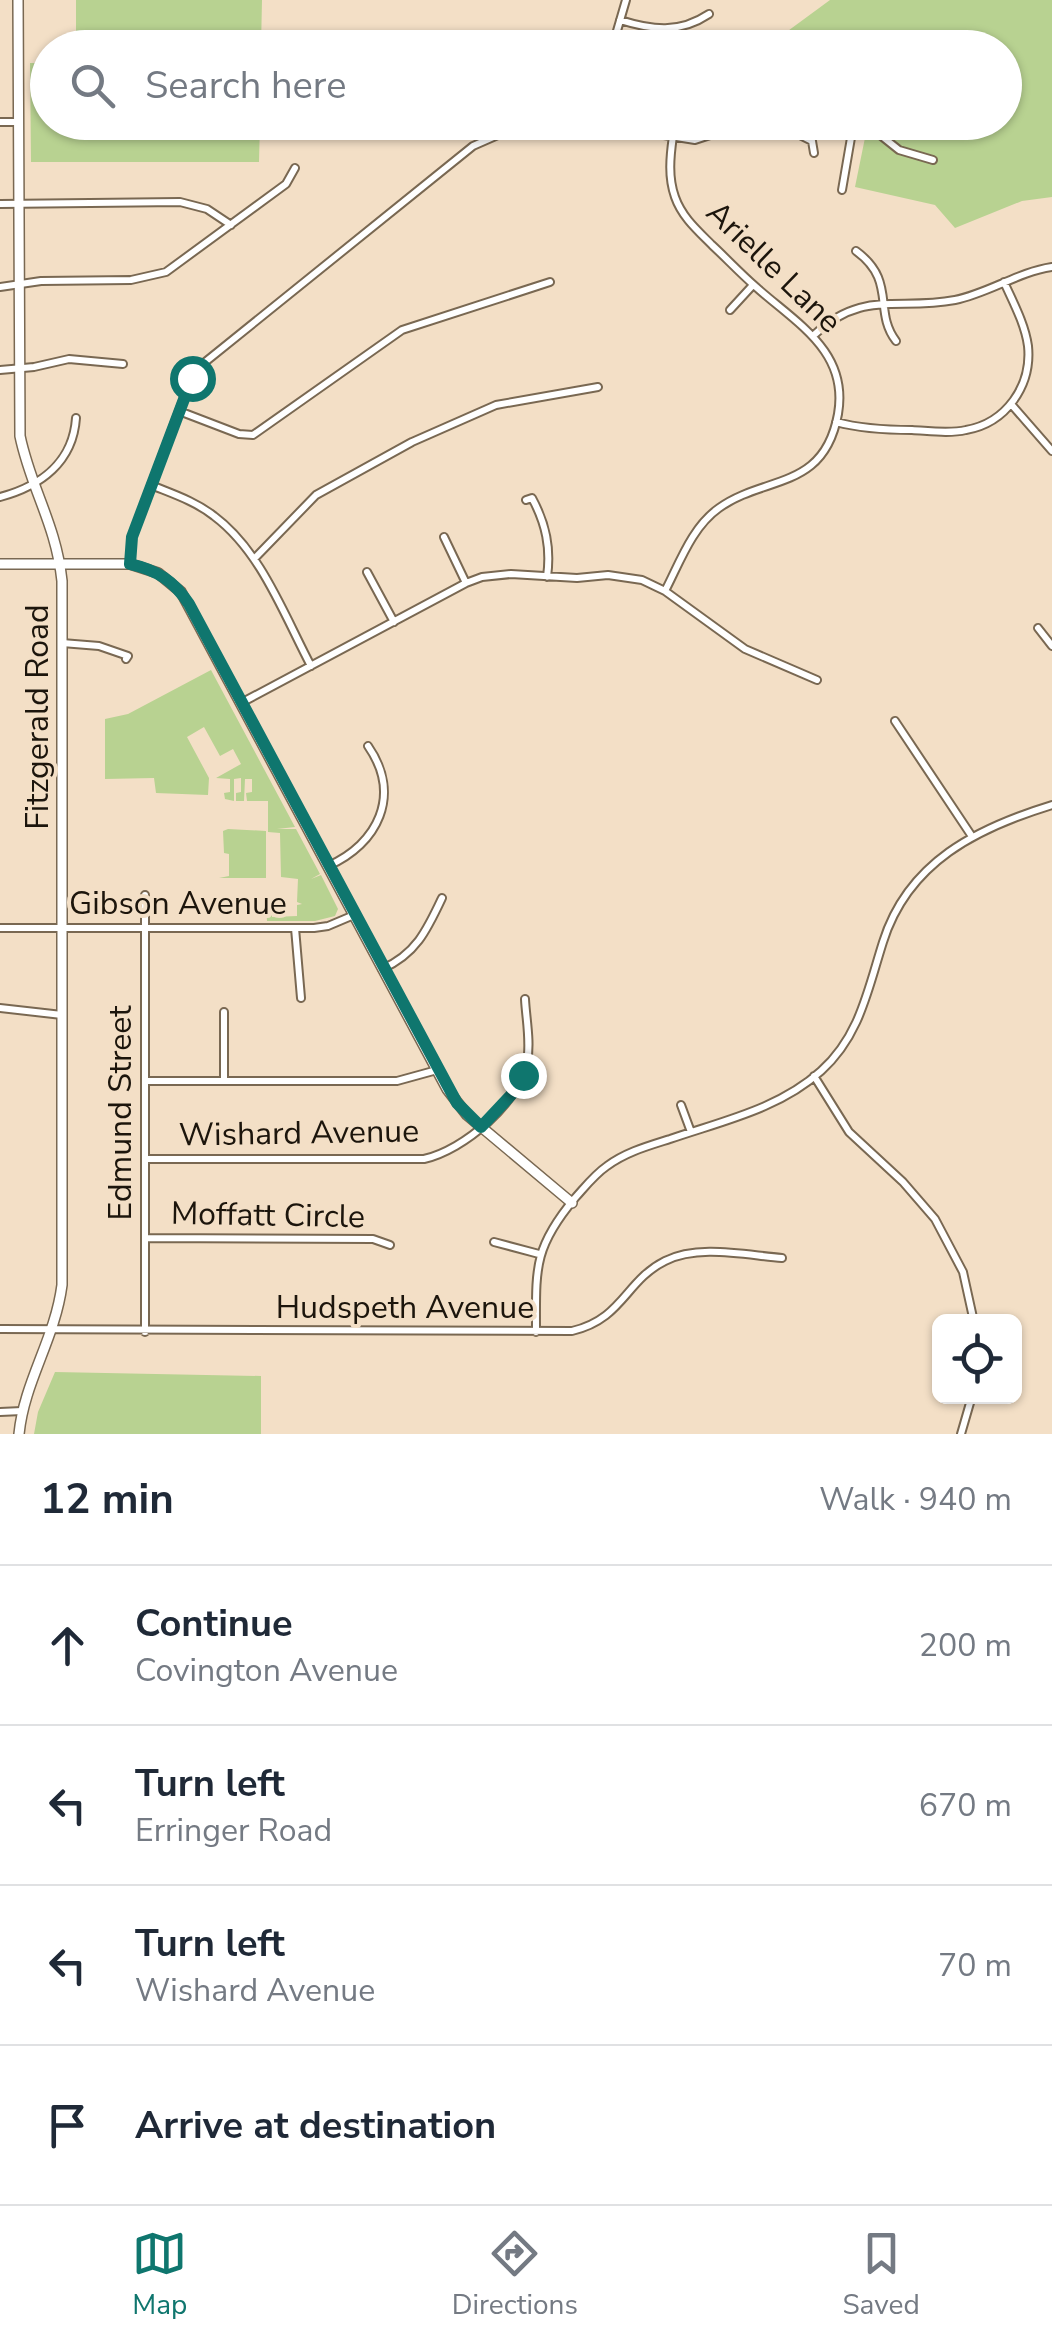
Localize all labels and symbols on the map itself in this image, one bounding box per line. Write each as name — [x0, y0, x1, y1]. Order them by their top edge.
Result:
street label: Arielle Lane — [697, 192, 851, 342]
route start — [170, 356, 216, 402]
street label: Fitzgerald Road — [16, 604, 59, 830]
street label: Gibson Avenue — [69, 882, 287, 925]
street label: Edmund Street — [99, 1005, 142, 1220]
route end — [501, 1053, 547, 1099]
street label: Wishard Avenue — [179, 1109, 419, 1157]
street label: Moffatt Circle — [171, 1192, 365, 1238]
street label: Hudspeth Avenue — [276, 1286, 534, 1329]

